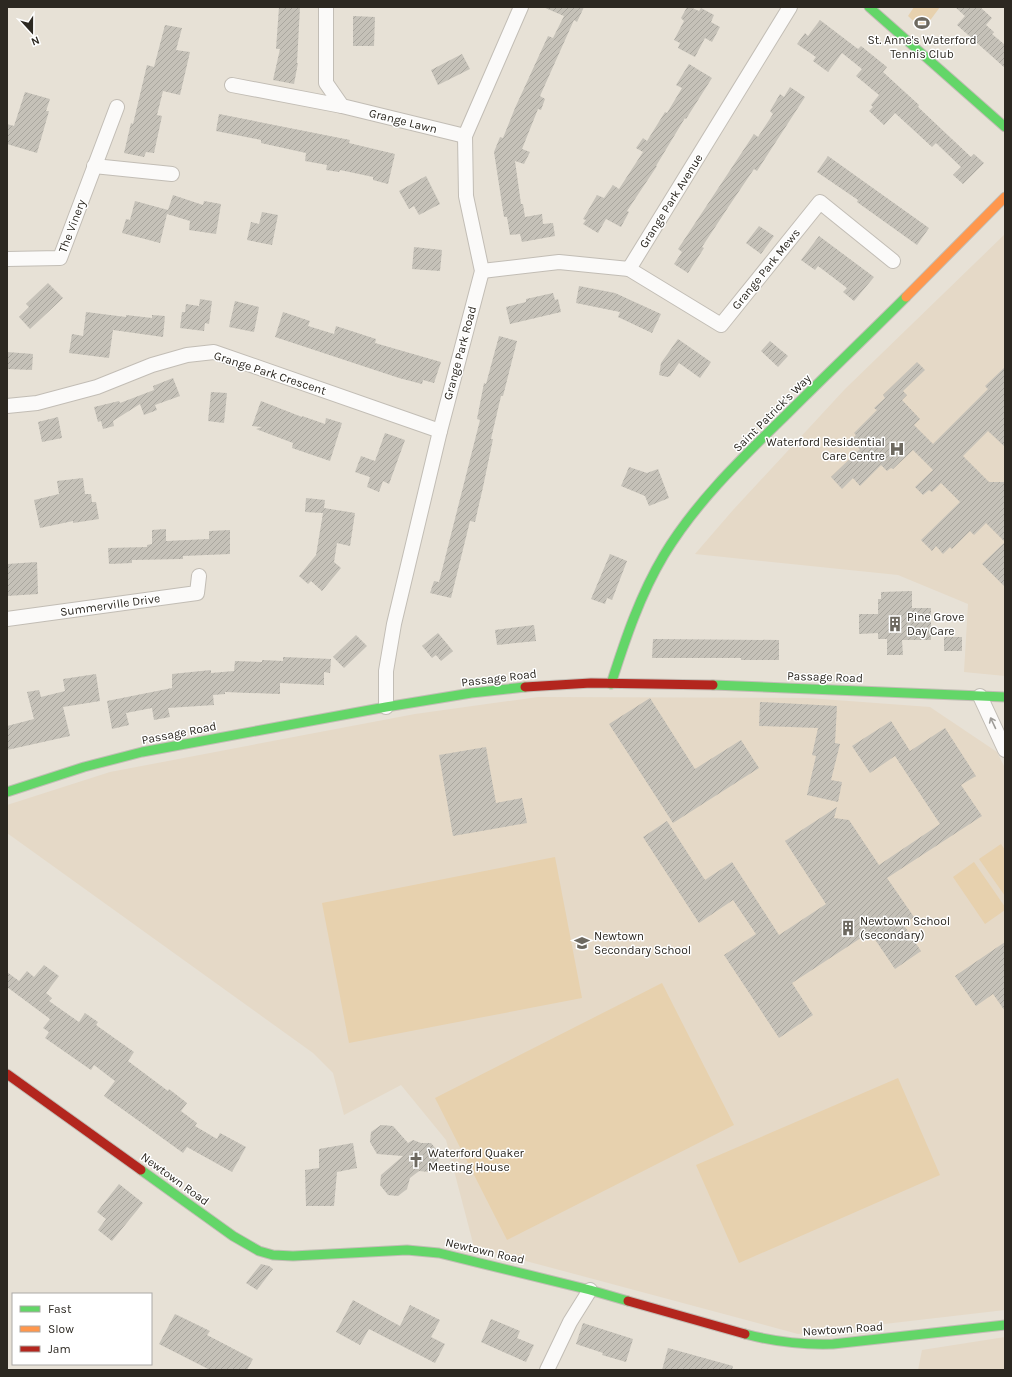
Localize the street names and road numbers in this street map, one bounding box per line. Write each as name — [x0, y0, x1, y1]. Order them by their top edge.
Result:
street label: Grange Lawn — [367, 106, 439, 136]
street label: Grange Park Avenue — [636, 151, 706, 251]
street label: The Vinery — [55, 197, 89, 255]
street label: Grange Park Mews — [729, 226, 803, 312]
street label: Grange Park Road — [441, 305, 479, 401]
street label: Grange Park Crescent — [212, 348, 328, 398]
street label: Saint Patrick's Way — [730, 371, 814, 455]
street label: Summerville Drive — [59, 591, 161, 619]
street label: Passage Road — [460, 666, 538, 690]
street label: Passage Road — [787, 669, 863, 685]
street label: Passage Road — [140, 719, 218, 747]
street label: Newtown Road — [138, 1150, 212, 1208]
street label: Newtown Road — [444, 1235, 526, 1267]
street label: Newtown Road — [802, 1319, 884, 1339]

